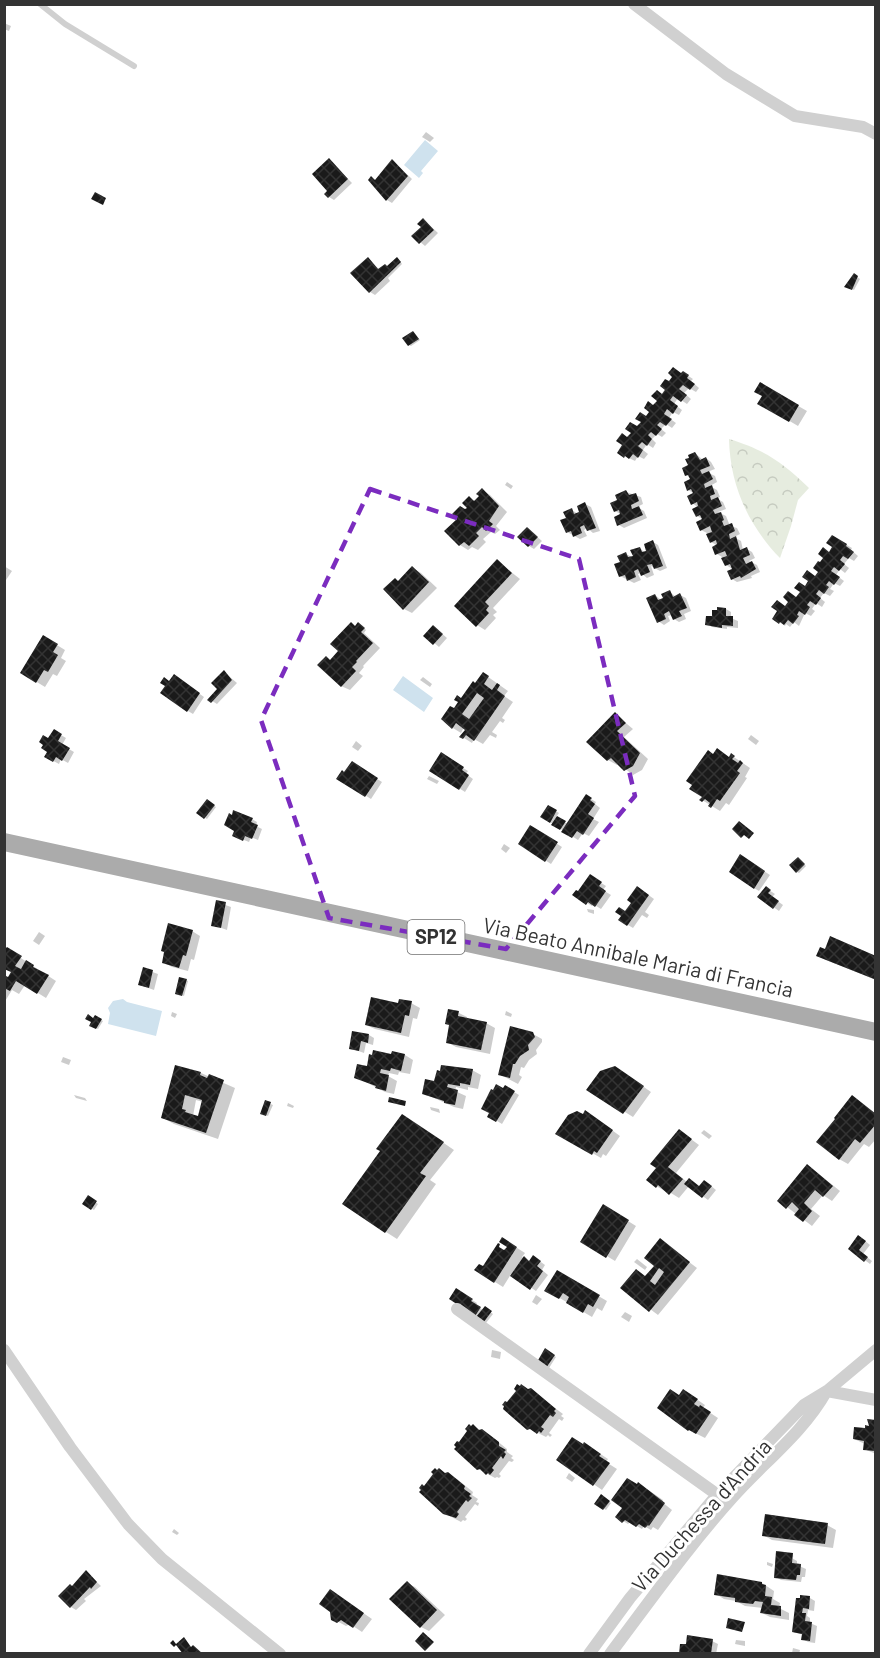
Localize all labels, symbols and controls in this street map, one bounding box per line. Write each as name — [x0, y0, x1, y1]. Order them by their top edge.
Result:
street label: Via Beato Annibale Maria di Francia — [481, 911, 796, 1002]
road number: SP12 — [408, 920, 464, 954]
street label: Via Duchessa d'Andria — [626, 1434, 776, 1596]

